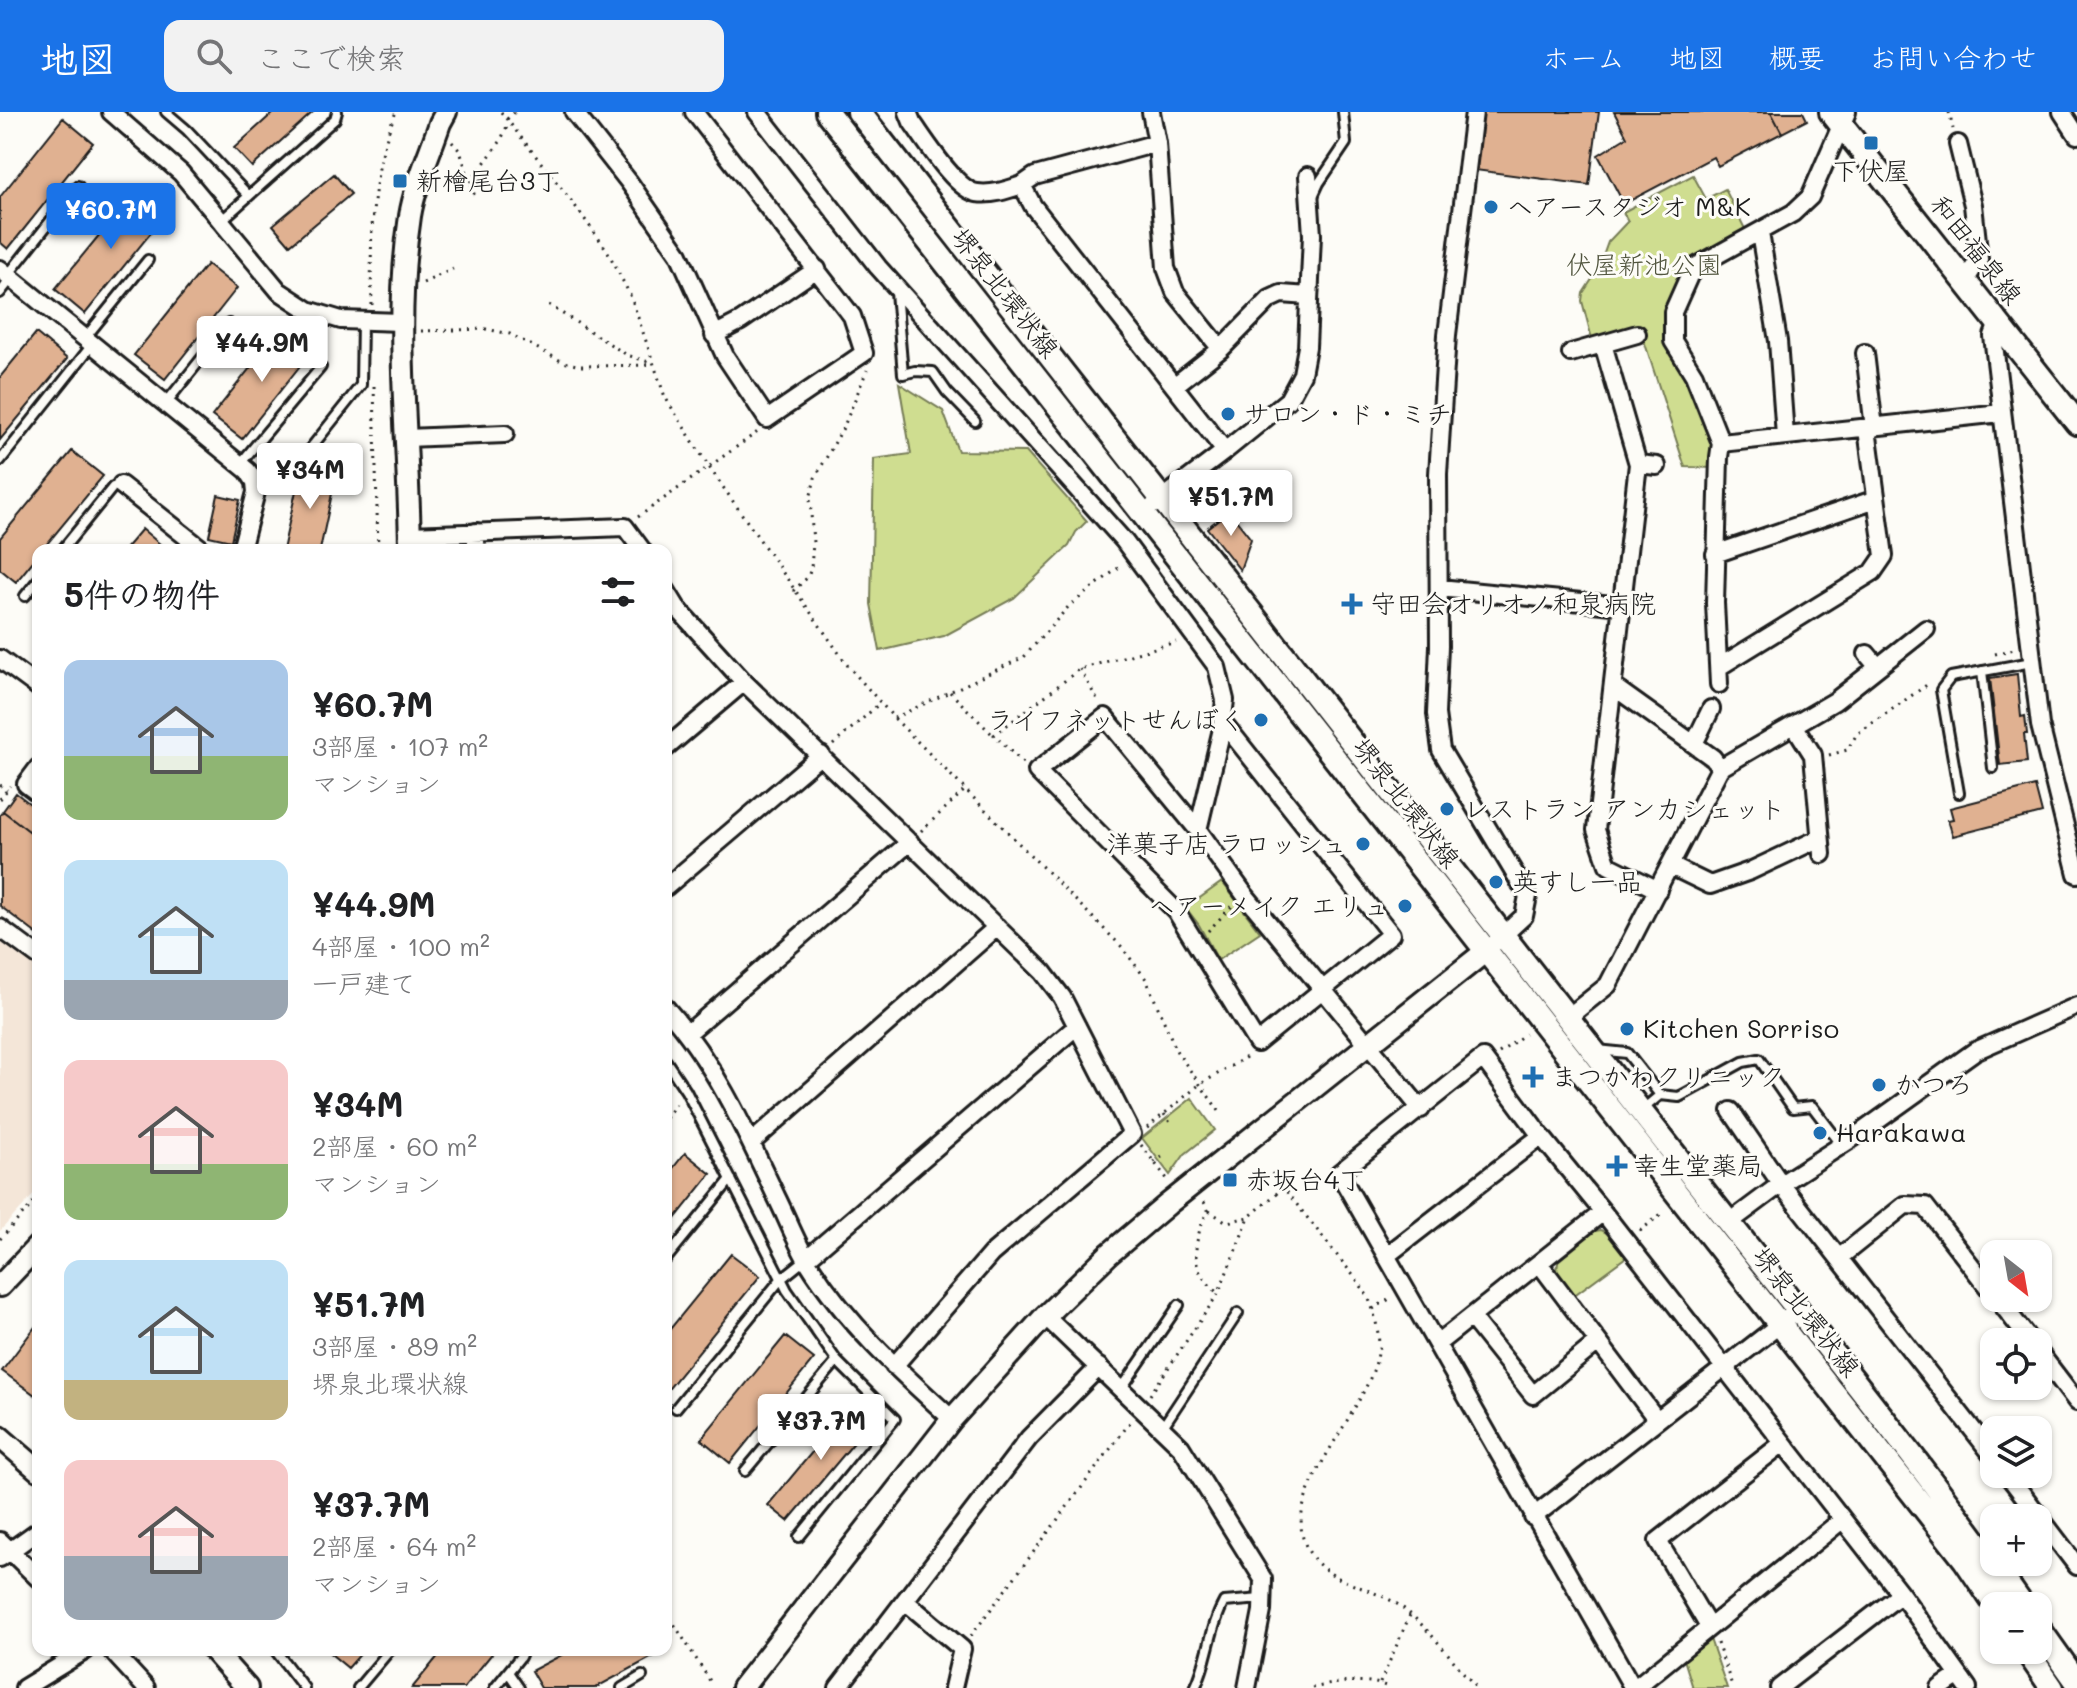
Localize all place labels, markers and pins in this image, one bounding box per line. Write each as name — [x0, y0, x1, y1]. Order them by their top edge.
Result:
marker: 下伏屋 — [1862, 134, 1880, 152]
place label: 下伏屋 — [1832, 153, 1910, 187]
place label: 新檜尾台3丁 — [416, 163, 561, 197]
marker: 新檜尾台3丁 — [391, 172, 409, 190]
pin: ¥60.7M — [46, 183, 176, 251]
place label: ヘアースタジオ M&K — [1507, 189, 1751, 223]
marker: ヘアースタジオ M&K — [1482, 198, 1500, 216]
pin: ¥44.9M — [197, 316, 327, 384]
place label: サロン・ド・ミチ — [1244, 396, 1452, 430]
marker: サロン・ド・ミチ — [1219, 405, 1237, 423]
pin: ¥34M — [263, 443, 357, 511]
pin: ¥51.7M — [1166, 470, 1296, 538]
place label: 守田会オリオノ和泉病院 — [1370, 586, 1656, 620]
marker: 守田会オリオノ和泉病院 — [1341, 593, 1363, 615]
place label: ライフネットせんぼく — [987, 702, 1245, 736]
marker: ライフネットせんぼく — [1252, 711, 1270, 729]
place label: レストラン アンカシェット — [1463, 791, 1785, 825]
marker: レストラン アンカシェット — [1438, 800, 1456, 818]
place label: 洋菓子店 ラロッシュ — [1106, 826, 1347, 860]
marker: 洋菓子店 ラロッシュ — [1354, 835, 1372, 853]
place label: 英すし一品 — [1512, 864, 1642, 898]
marker: 英すし一品 — [1487, 873, 1505, 891]
place label: ヘアーメイク エリュ — [1149, 888, 1389, 922]
marker: ヘアーメイク エリュ — [1396, 897, 1414, 915]
place label: Kitchen Sorriso — [1643, 1011, 1839, 1045]
marker: Kitchen Sorriso — [1618, 1020, 1636, 1038]
place label: まつかわクリニック — [1551, 1059, 1785, 1093]
marker: まつかわクリニック — [1522, 1066, 1544, 1088]
place label: かつろ — [1895, 1067, 1973, 1101]
marker: かつろ — [1870, 1076, 1888, 1094]
place label: Harakawa — [1836, 1115, 1966, 1149]
marker: Harakawa — [1811, 1124, 1829, 1142]
place label: 幸生堂薬局 — [1633, 1148, 1763, 1182]
marker: 幸生堂薬局 — [1608, 1157, 1626, 1175]
place label: 赤坂台4丁 — [1246, 1162, 1365, 1196]
marker: 赤坂台4丁 — [1221, 1171, 1239, 1189]
pin: ¥37.7M — [756, 1394, 886, 1462]

